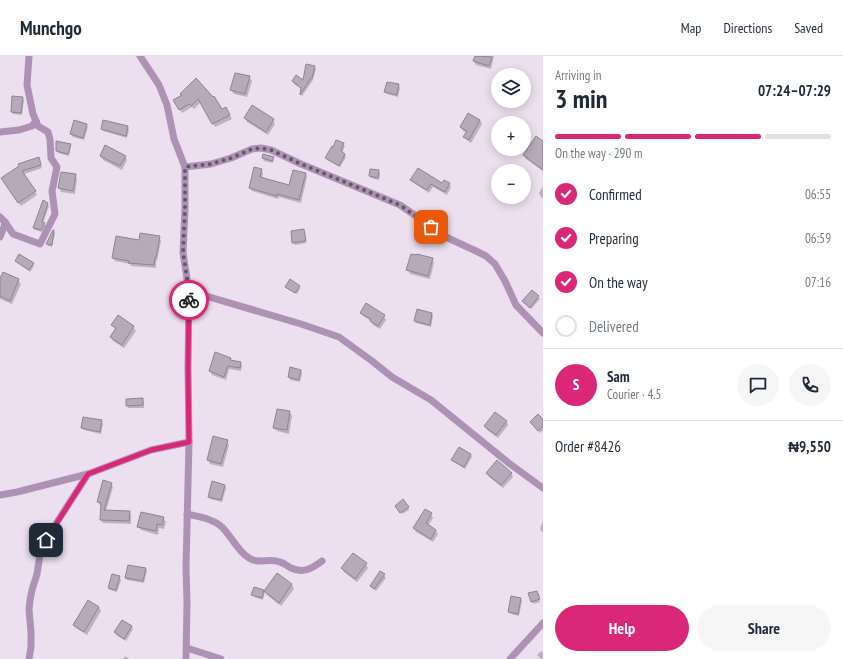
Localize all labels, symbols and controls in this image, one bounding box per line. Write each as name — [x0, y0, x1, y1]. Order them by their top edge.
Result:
text: Munchgo — [20, 16, 82, 40]
text: Map — [681, 19, 701, 37]
text: Directions — [723, 19, 772, 37]
text: Saved — [794, 19, 823, 37]
text: Arriving in — [555, 67, 602, 84]
map controls — [491, 68, 531, 204]
button: layers — [491, 68, 531, 108]
text: 07:24–07:29 — [758, 81, 831, 100]
text: 3 min — [555, 82, 608, 115]
button: + — [491, 116, 531, 156]
text: On the way · 290 m — [555, 145, 642, 162]
button: − — [491, 164, 531, 204]
icon: check — [555, 183, 577, 205]
text: Confirmed — [589, 185, 642, 204]
text: 06:55 — [805, 186, 831, 203]
pin — [414, 210, 448, 244]
icon: bag — [420, 216, 442, 238]
icon: check — [555, 227, 577, 249]
text: Preparing — [589, 229, 639, 248]
text: 06:59 — [805, 230, 831, 247]
icon: check — [555, 271, 577, 293]
text: On the way — [589, 273, 648, 292]
text: 07:16 — [805, 274, 831, 291]
courier — [169, 280, 209, 320]
icon: bike — [178, 289, 200, 311]
text: Delivered — [589, 317, 639, 336]
button: chat — [737, 364, 779, 406]
button: phone — [789, 364, 831, 406]
text: Sam — [607, 367, 630, 386]
text: S — [573, 375, 579, 394]
text: Courier · 4.5 — [607, 386, 661, 403]
text: Order #8426 — [555, 437, 621, 456]
text: ₦9,550 — [788, 437, 831, 456]
pin — [29, 523, 63, 557]
icon: home — [35, 529, 57, 551]
button: Help — [555, 605, 689, 651]
button: Share — [697, 605, 831, 651]

